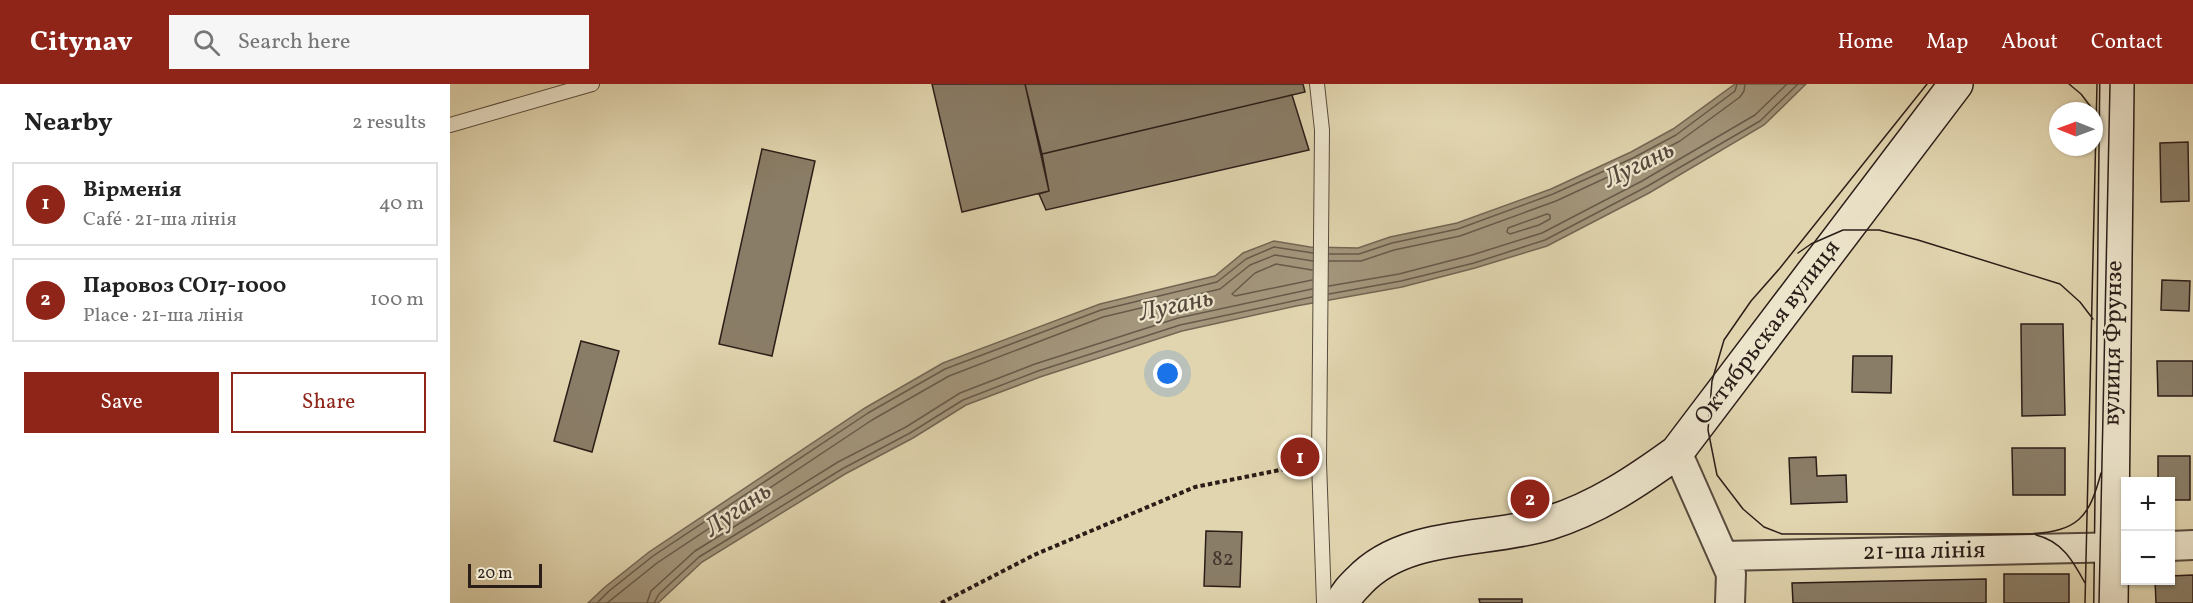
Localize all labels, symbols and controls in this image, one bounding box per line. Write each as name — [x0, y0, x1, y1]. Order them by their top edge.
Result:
search box — [169, 15, 589, 69]
text: Citynav — [30, 23, 133, 62]
icon: search — [190, 26, 223, 59]
text: Search here — [238, 27, 350, 58]
text: Home — [1838, 28, 1893, 57]
text: Map — [1926, 28, 1968, 57]
text: About — [2001, 28, 2058, 57]
text: Contact — [2091, 28, 2163, 57]
north arrow — [2049, 102, 2103, 156]
text: Nearby — [24, 105, 113, 141]
text: 2 results — [352, 109, 426, 137]
water label: Лугань — [1597, 132, 1681, 198]
text: Вірменія — [83, 175, 182, 206]
text: 1 — [41, 190, 50, 218]
text: 40 m — [379, 190, 424, 218]
text: Café · 21-ша лінія — [83, 206, 237, 234]
street label: Октябрьская вулиця — [1687, 233, 1849, 433]
street label: вулиця Фрунзе — [2096, 260, 2132, 426]
text: Паровоз СО17-1000 — [83, 271, 286, 302]
water label: Лугань — [1135, 281, 1217, 332]
text: 2 — [40, 286, 51, 314]
text: 100 m — [370, 286, 424, 314]
text: Place · 21-ша лінія — [83, 302, 243, 330]
your location — [1153, 359, 1182, 388]
button: Save — [24, 372, 219, 433]
button: Share — [231, 372, 426, 433]
pin: 1 — [1280, 434, 1320, 479]
water label: Лугань — [696, 474, 779, 547]
pin: 2 — [1510, 476, 1550, 522]
map controls — [2121, 477, 2175, 585]
button: + — [2121, 477, 2175, 531]
button: − — [2121, 531, 2175, 585]
street label: 21-ша лінія — [1862, 534, 1986, 570]
house number: 82 — [1212, 545, 1234, 574]
scale bar — [468, 561, 542, 588]
text: 20 m — [477, 563, 512, 585]

